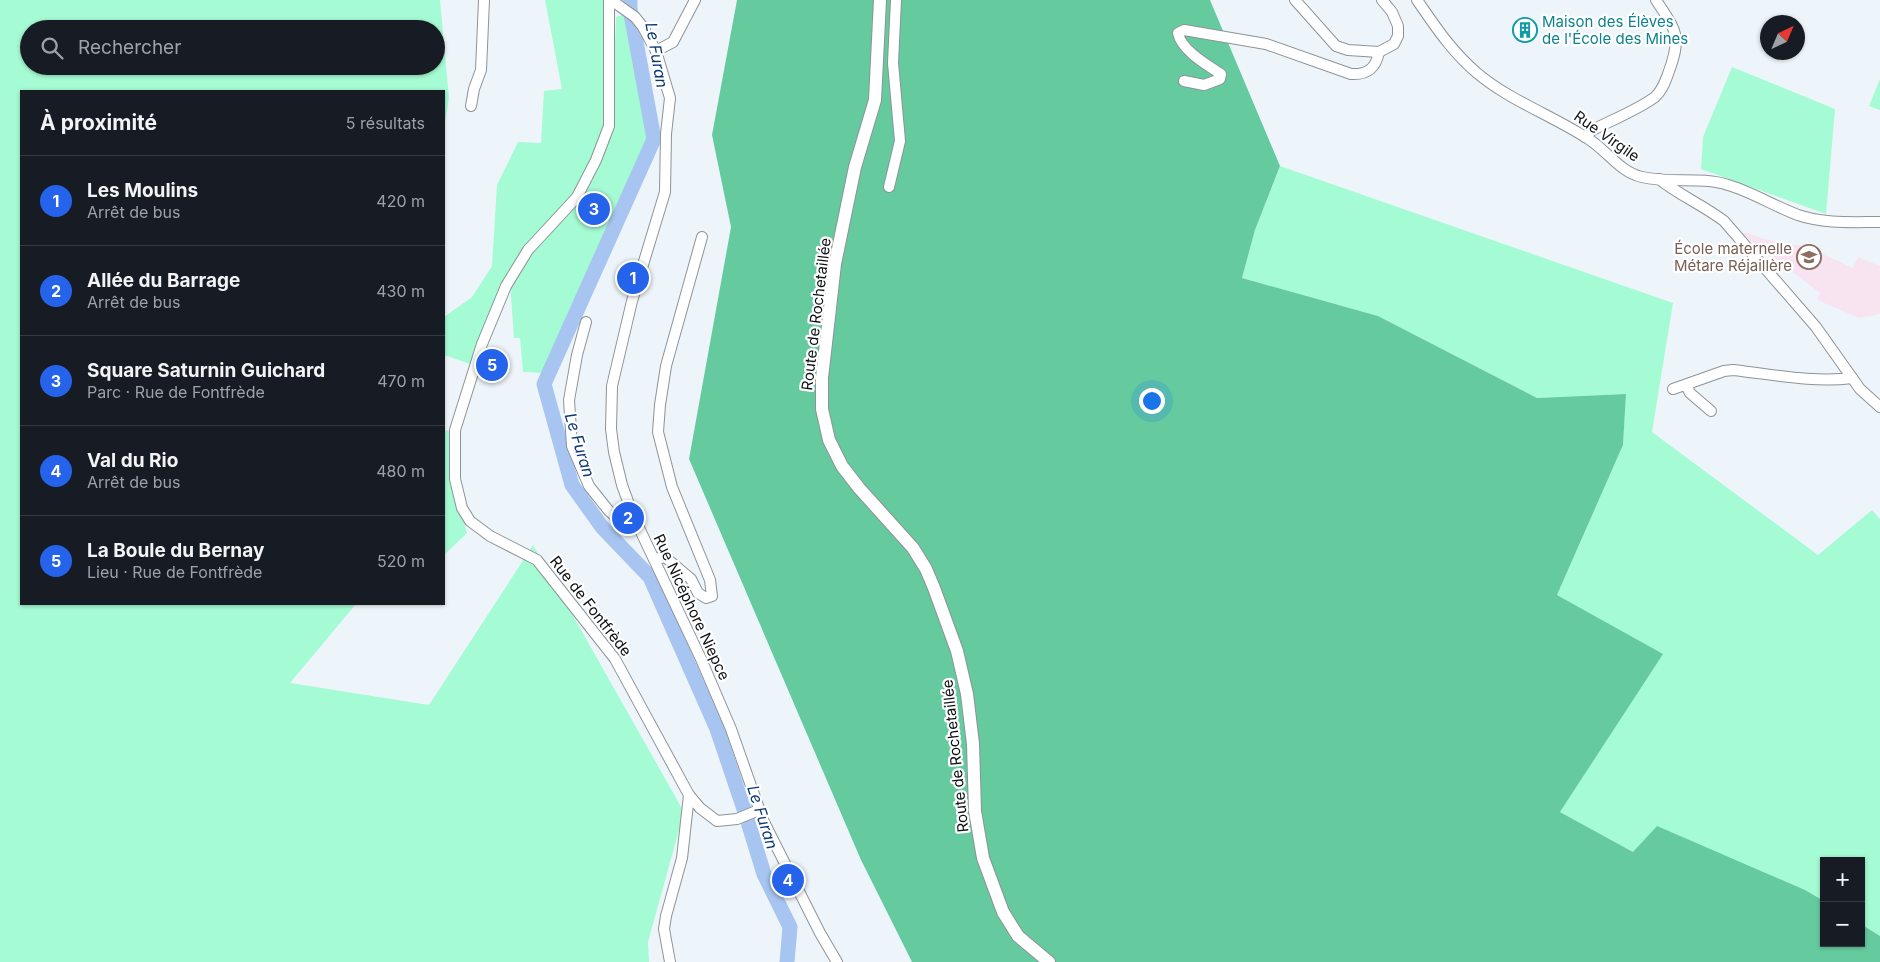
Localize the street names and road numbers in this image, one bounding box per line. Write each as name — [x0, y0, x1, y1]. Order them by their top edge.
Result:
street label: Rue Virgile — [1570, 106, 1644, 166]
street label: Route de Rochetaillée — [797, 237, 835, 391]
street label: Rue Nicéphore Niepce — [650, 531, 734, 683]
street label: Rue de Fontfrède — [546, 552, 636, 660]
street label: Route de Rochetaillée — [938, 679, 972, 833]

